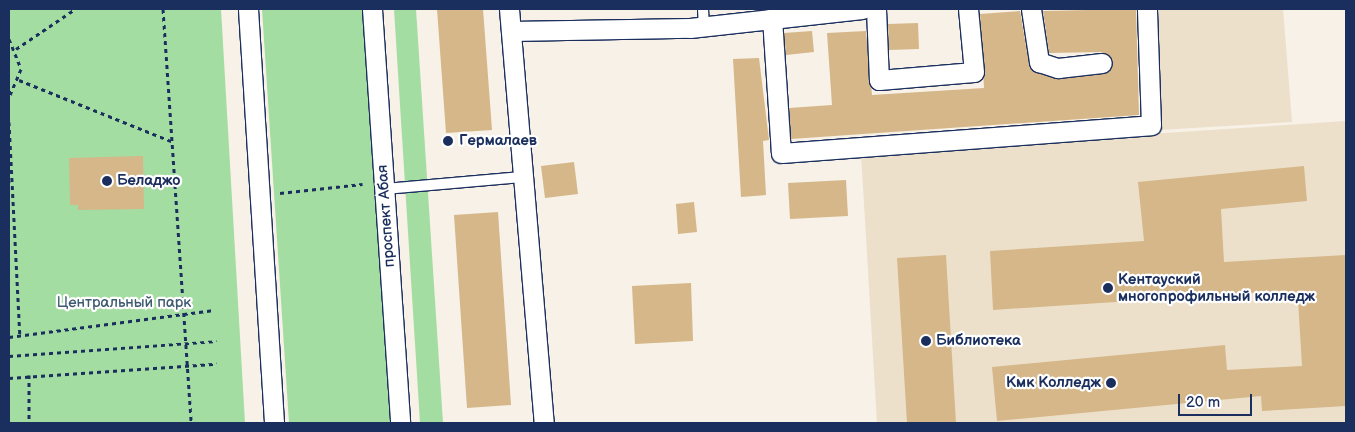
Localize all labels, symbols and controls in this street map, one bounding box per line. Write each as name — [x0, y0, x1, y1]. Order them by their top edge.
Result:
place label: Гермалаев — [459, 132, 537, 150]
marker: Гермалаев — [441, 134, 455, 148]
street label: проспект Абая — [373, 164, 399, 268]
place label: Беладжо — [117, 172, 180, 190]
marker: Беладжо — [101, 175, 113, 187]
place label: Кентауский многопрофильный колледж — [1118, 270, 1315, 305]
marker: Кентауский многопрофильный колледж — [1102, 282, 1114, 294]
park label: Центральный парк — [57, 294, 191, 312]
place label: Библиотека — [936, 332, 1021, 350]
marker: Библиотека — [920, 335, 932, 347]
place label: Кмк Колледж — [1006, 374, 1101, 392]
marker: Кмк Колледж — [1105, 377, 1117, 389]
scale bar — [1180, 384, 1254, 416]
text: 20 m — [1186, 393, 1220, 412]

